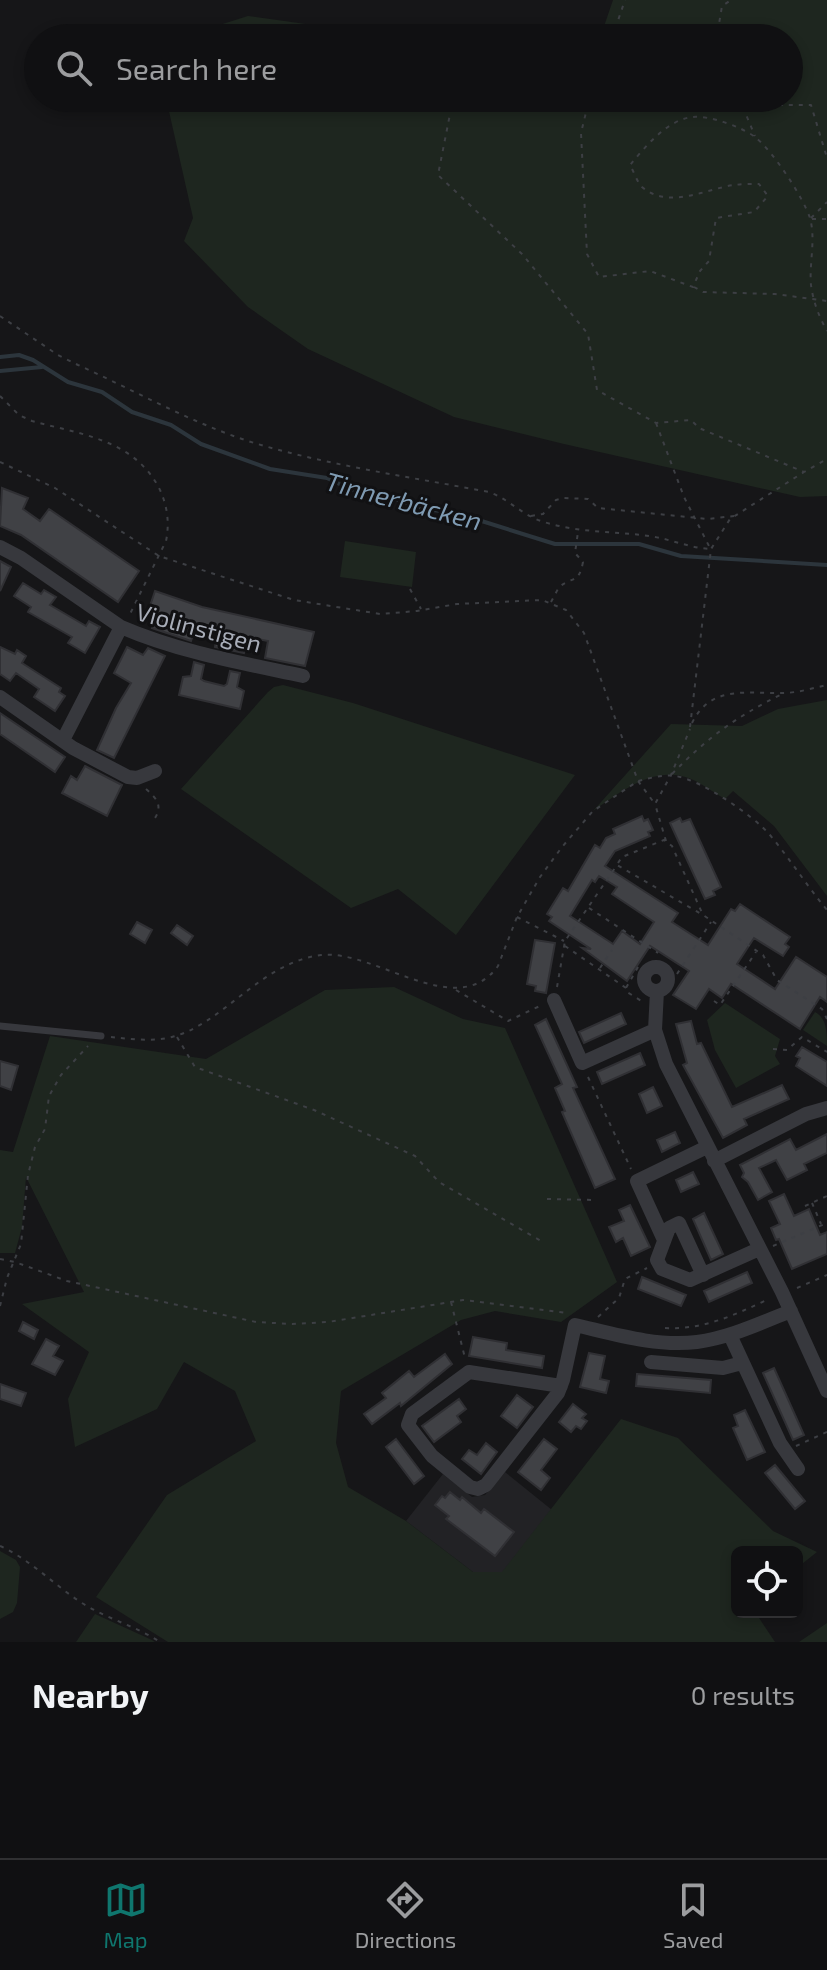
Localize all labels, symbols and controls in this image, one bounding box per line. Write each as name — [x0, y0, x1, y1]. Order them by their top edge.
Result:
search box — [24, 24, 803, 112]
icon: search — [52, 46, 96, 90]
text: Search here — [116, 50, 277, 86]
water label: Tinnerbäcken — [323, 464, 485, 536]
street label: Violinstigen — [133, 596, 265, 658]
map controls — [731, 1546, 803, 1618]
button: locate — [731, 1546, 803, 1618]
text: Nearby — [32, 1674, 149, 1715]
text: 0 results — [691, 1679, 795, 1710]
tab: Map — [104, 1878, 148, 1952]
tab: Directions — [355, 1878, 456, 1952]
tab: Saved — [663, 1878, 723, 1952]

